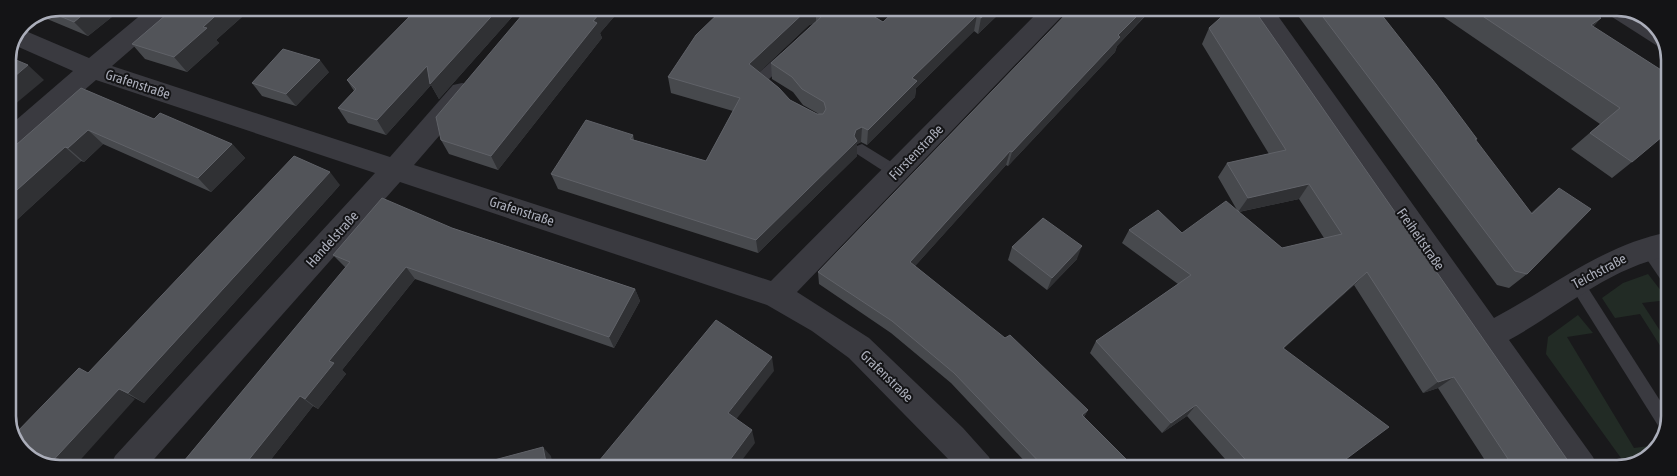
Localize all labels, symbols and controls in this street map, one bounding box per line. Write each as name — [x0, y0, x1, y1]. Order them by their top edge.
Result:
street label: Grafenstraße — [104, 66, 172, 102]
street label: Fürstenstraße — [886, 121, 946, 183]
street label: Grafenstraße — [488, 193, 556, 229]
street label: Freiheitstraße — [1394, 205, 1448, 273]
street label: Handelstraße — [302, 207, 362, 271]
street label: Teichstraße — [1569, 250, 1629, 292]
street label: Grafenstraße — [857, 347, 917, 405]

